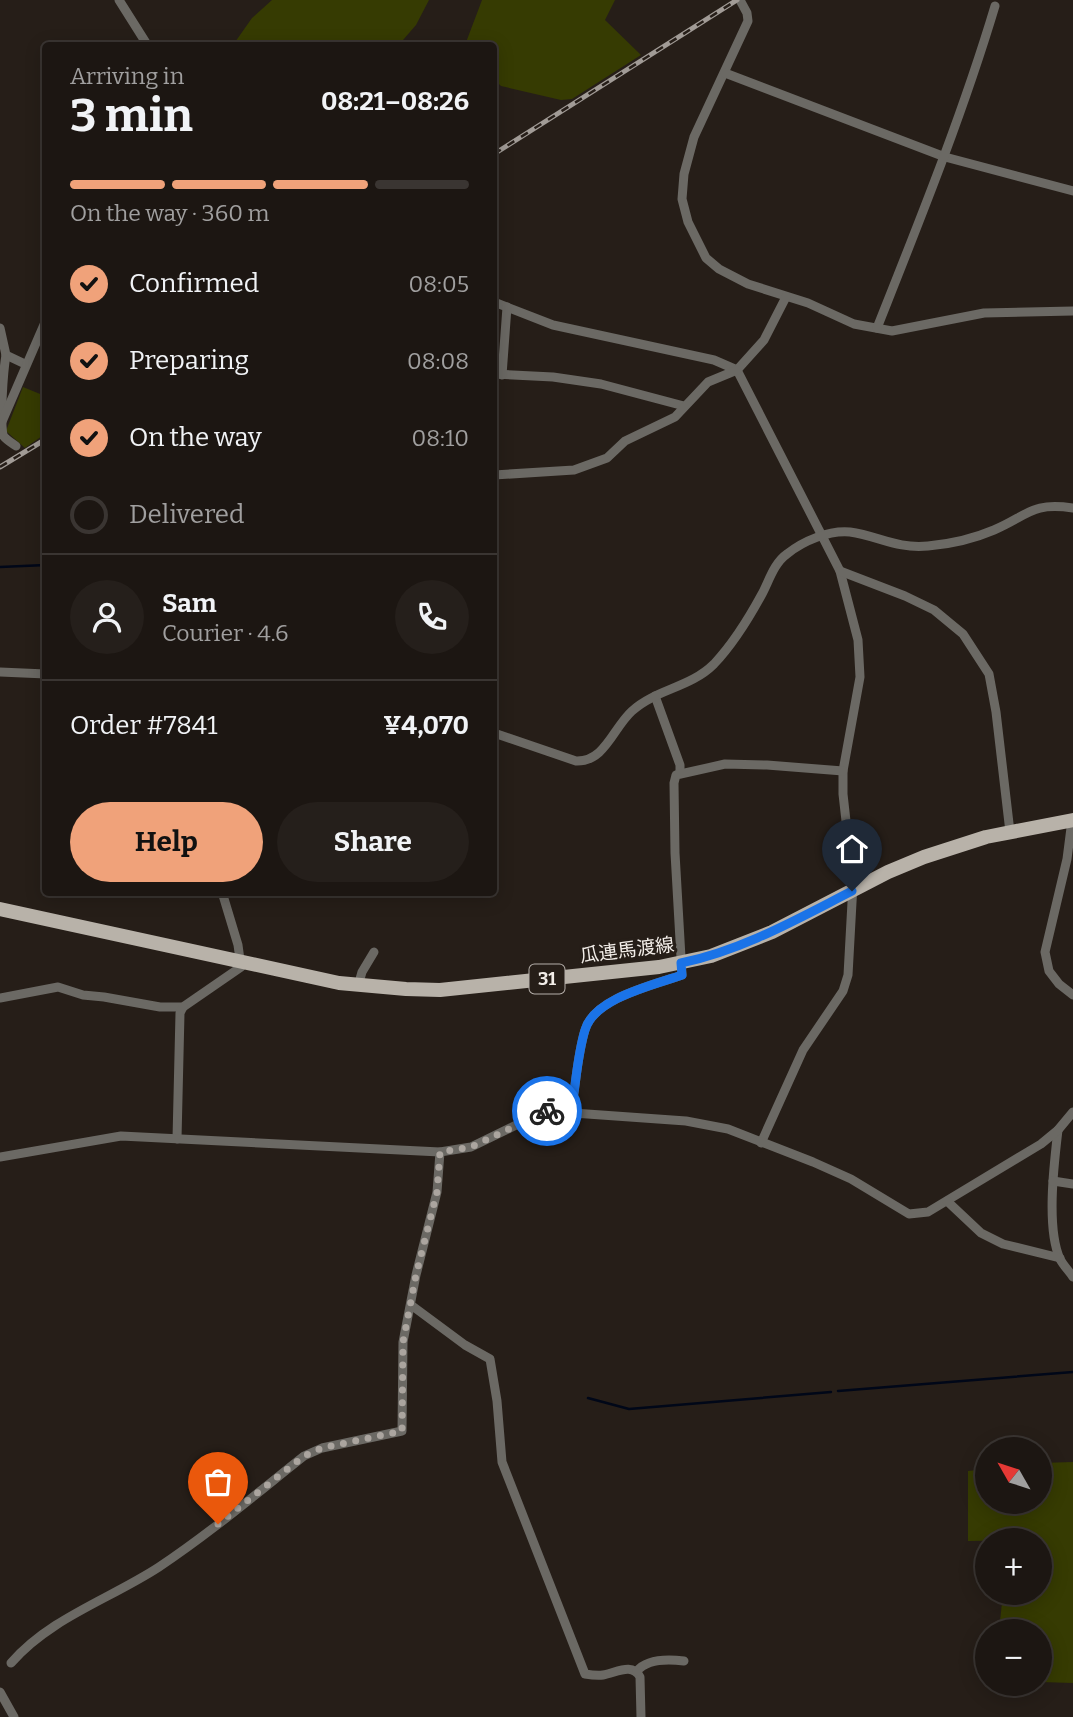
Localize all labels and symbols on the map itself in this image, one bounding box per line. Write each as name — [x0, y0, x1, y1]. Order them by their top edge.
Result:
pin — [822, 819, 882, 891]
street label: 瓜連馬渡線 — [578, 933, 676, 967]
road number: 31 — [530, 964, 564, 994]
courier — [512, 1076, 582, 1146]
north arrow — [975, 1437, 1052, 1514]
pin — [188, 1452, 248, 1524]

